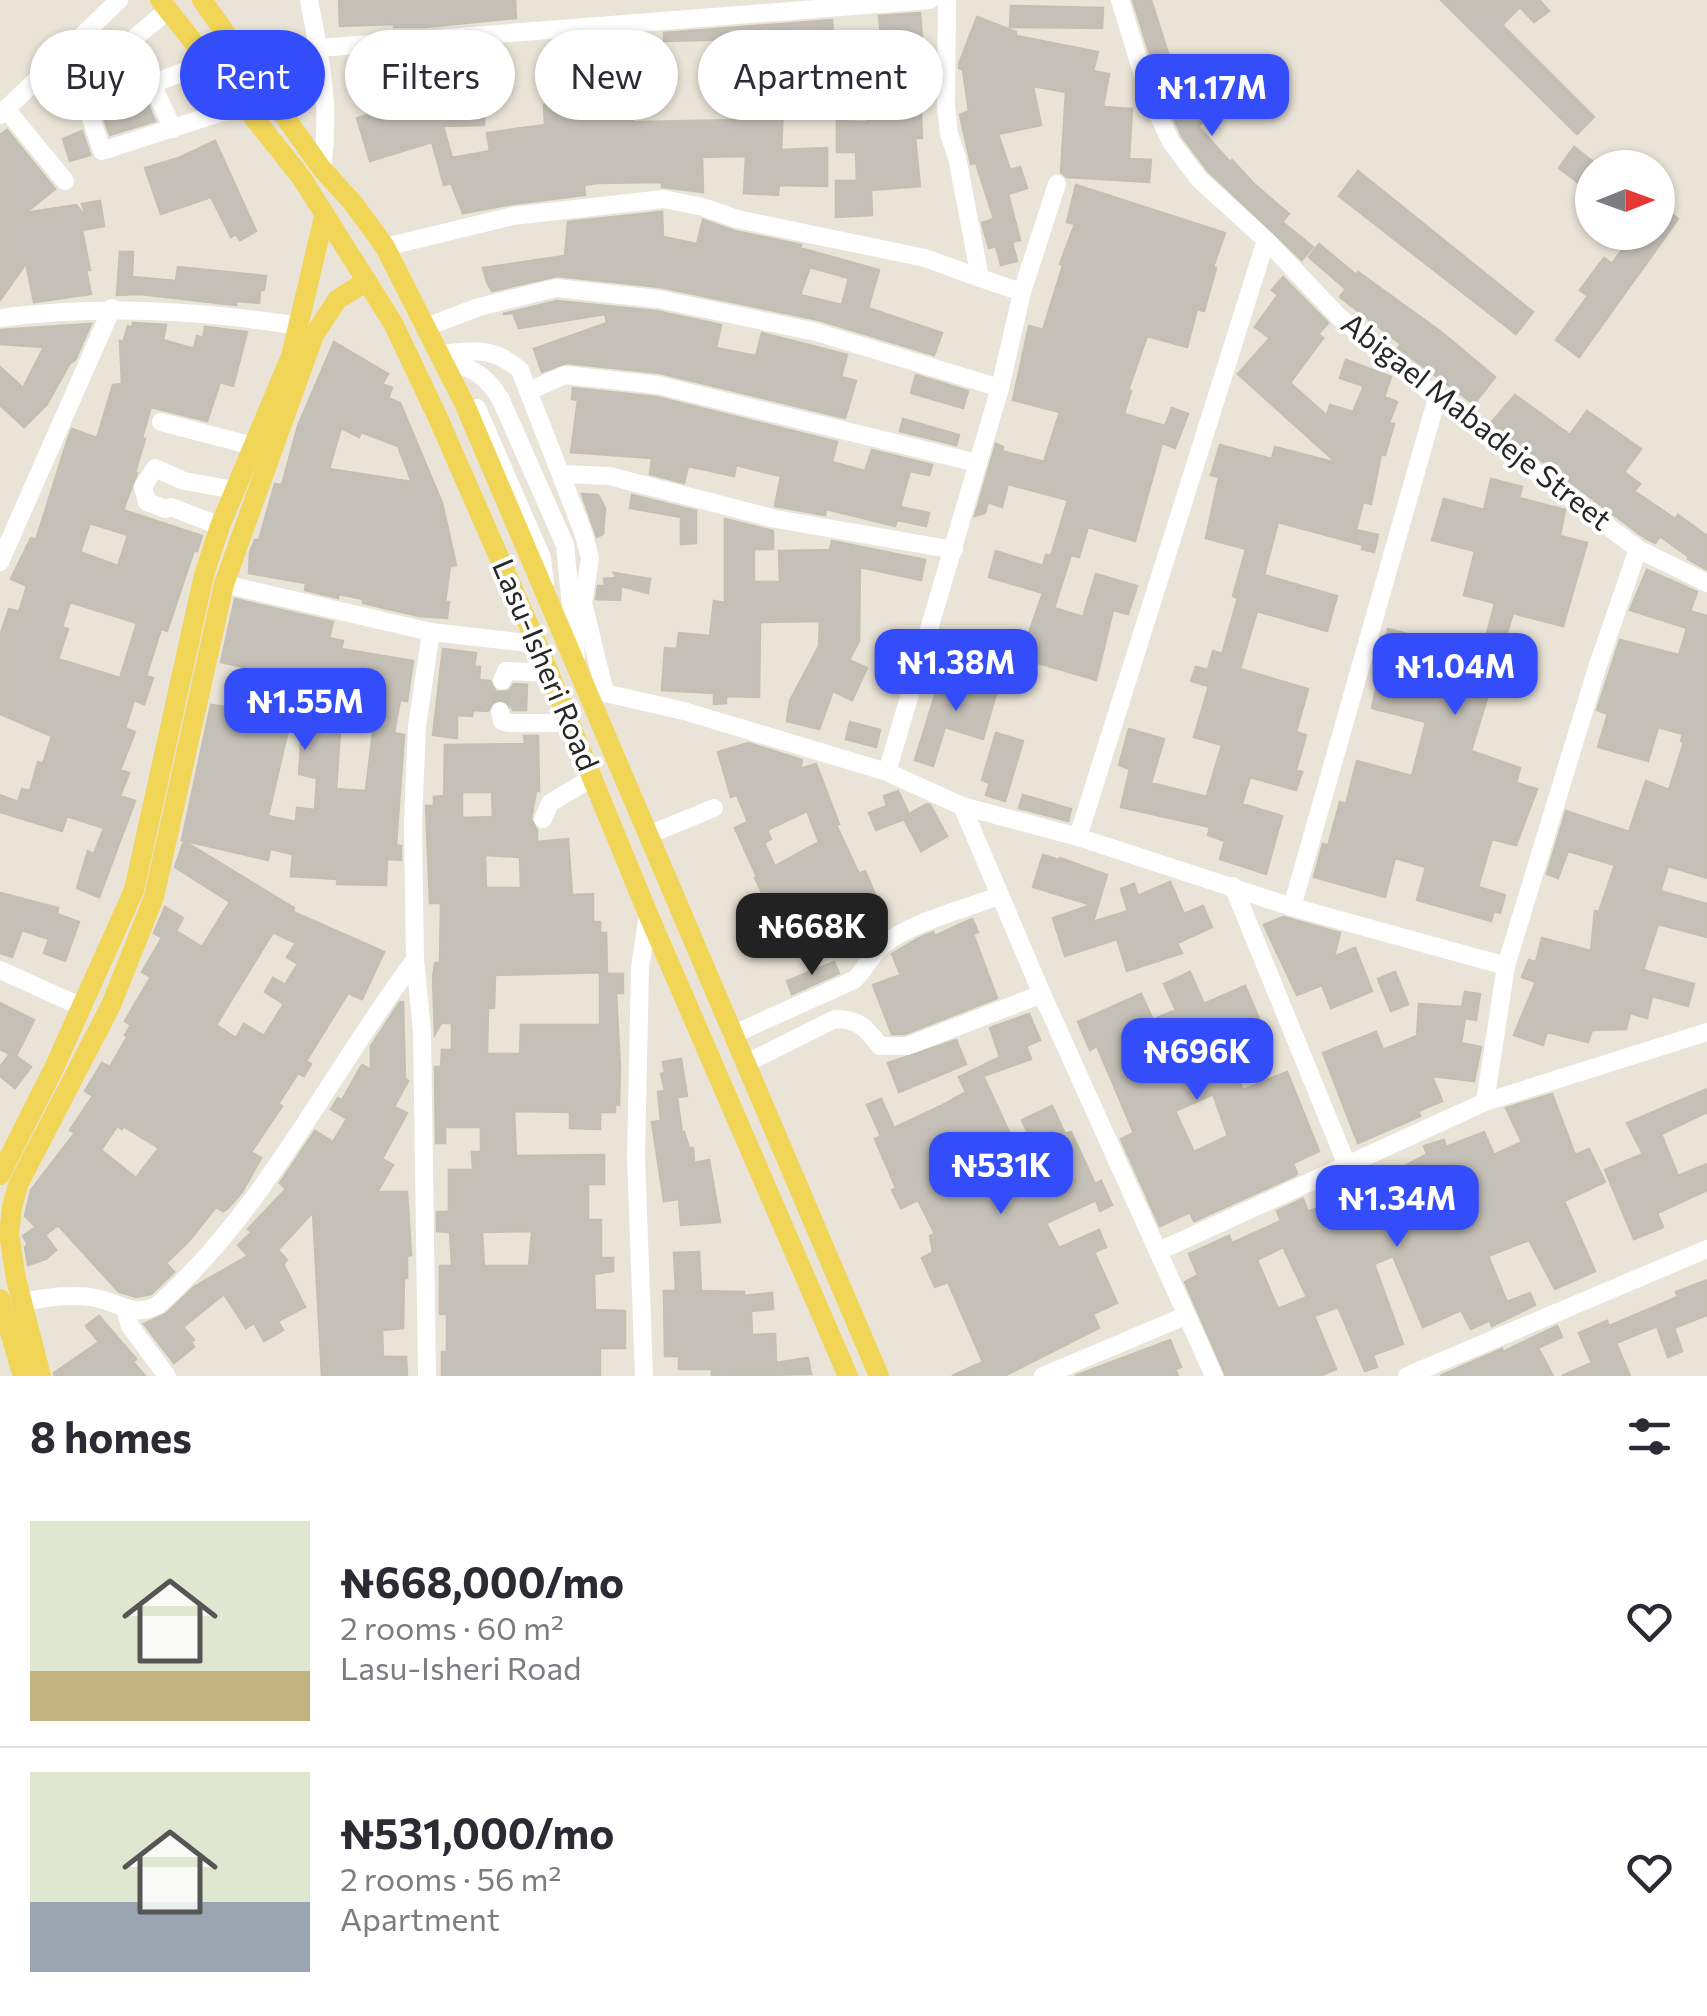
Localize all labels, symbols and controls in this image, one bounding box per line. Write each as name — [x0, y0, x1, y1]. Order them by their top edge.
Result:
chip: Buy — [30, 30, 160, 120]
chip: Rent — [180, 30, 325, 120]
chip: Filters — [345, 30, 515, 120]
chip: New — [535, 30, 678, 120]
chip: Apartment — [698, 30, 943, 120]
pin: ₦1.17M — [1131, 54, 1293, 139]
text: ₦1.17M — [1157, 66, 1267, 106]
north arrow — [1575, 150, 1675, 250]
map controls — [1575, 150, 1675, 250]
street label: Abigael Mabadeje Street — [1335, 303, 1620, 537]
street label: Lasu-Isheri Road — [486, 553, 609, 775]
pin: ₦1.38M — [875, 629, 1037, 714]
pin: ₦1.04M — [1374, 633, 1536, 718]
text: ₦1.38M — [897, 641, 1015, 681]
text: ₦1.04M — [1395, 645, 1515, 685]
pin: ₦1.55M — [224, 668, 386, 753]
text: ₦1.55M — [246, 680, 364, 720]
pin: ₦668K — [742, 893, 882, 978]
text: ₦668K — [758, 905, 866, 945]
pin: ₦696K — [1127, 1018, 1267, 1103]
text: ₦696K — [1143, 1030, 1251, 1070]
pin: ₦531K — [931, 1132, 1071, 1217]
text: ₦531K — [951, 1144, 1051, 1184]
pin: ₦1.34M — [1316, 1165, 1478, 1250]
text: ₦1.34M — [1338, 1177, 1456, 1217]
icon: filters — [1622, 1409, 1677, 1464]
text: 8 homes — [30, 1410, 192, 1462]
text: ₦668,000/mo — [340, 1555, 624, 1607]
icon: home — [110, 1561, 230, 1681]
icon: heart — [1622, 1594, 1677, 1649]
text: 2 rooms · 60 m² — [340, 1607, 564, 1647]
text: Lasu-Isheri Road — [340, 1647, 582, 1687]
text: ₦531,000/mo — [340, 1806, 614, 1858]
icon: home — [110, 1812, 230, 1932]
icon: heart — [1622, 1845, 1677, 1900]
text: 2 rooms · 56 m² — [340, 1858, 561, 1898]
text: Apartment — [340, 1898, 500, 1938]

